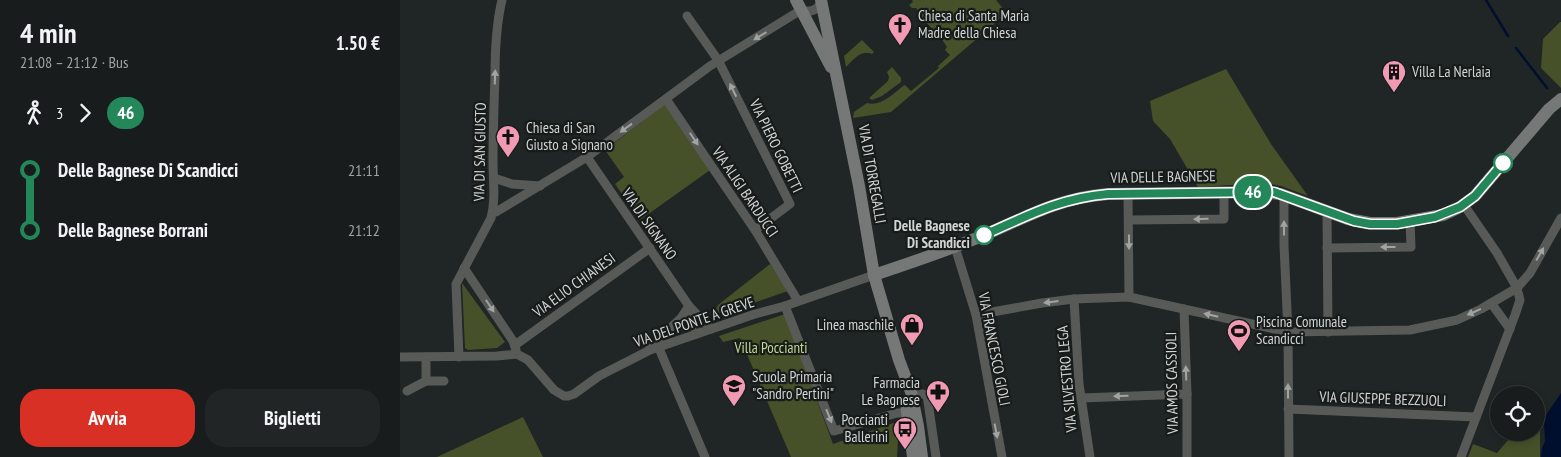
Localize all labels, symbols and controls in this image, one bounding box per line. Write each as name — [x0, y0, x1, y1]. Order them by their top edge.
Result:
place label: Chiesa di Santa Maria Madre della Chiesa — [918, 6, 1029, 42]
church icon: Chiesa di Santa Maria Madre della Chiesa — [887, 12, 913, 46]
text: 4 min — [20, 14, 77, 51]
text: 1.50 € — [336, 31, 380, 55]
one-way arrow — [752, 32, 767, 40]
text: 21:08 – 21:12 · Bus — [20, 52, 128, 72]
building icon: Villa La Nerlaia — [1381, 59, 1407, 93]
place label: Villa La Nerlaia — [1411, 62, 1491, 81]
one-way arrow — [491, 68, 499, 84]
one-way arrow — [729, 83, 737, 97]
street label: VIA PIERO GOBETTI — [745, 95, 807, 196]
icon: walk — [20, 99, 48, 127]
icon: forward — [71, 99, 99, 127]
text: 46 — [117, 101, 134, 124]
street label: VIA DI SAN GIUSTO — [469, 102, 490, 203]
text: 3 — [56, 103, 63, 123]
place label: Chiesa di San Giusto a Signano — [526, 118, 613, 154]
street label: VIA DI TORREGALLI — [854, 122, 891, 225]
one-way arrow — [620, 123, 633, 134]
church icon: Chiesa di San Giusto a Signano — [495, 124, 521, 158]
one-way arrow — [689, 133, 698, 146]
street label: VIA ALIGI BARDUCCI — [708, 142, 783, 240]
unlabelled marker — [1493, 153, 1513, 173]
text: Delle Bagnese Di Scandicci — [58, 158, 238, 182]
text: 21:11 — [348, 160, 380, 180]
street label: VIA DELLE BAGNESE — [1109, 166, 1216, 187]
line badge: 46 — [1230, 176, 1276, 208]
text: 46 — [1244, 180, 1262, 203]
street label: VIA DI SIGNANO — [617, 183, 681, 263]
one-way arrow — [1193, 215, 1209, 223]
place label: Delle Bagnese Di Scandicci — [894, 216, 970, 252]
text: Delle Bagnese Borrani — [58, 218, 208, 242]
text: 21:12 — [348, 220, 380, 240]
one-way arrow — [1279, 220, 1287, 236]
marker: Delle Bagnese Di Scandicci — [974, 225, 994, 245]
one-way arrow — [1125, 235, 1133, 251]
one-way arrow — [1380, 243, 1396, 251]
street label: VIA ELIO CHIANESI — [528, 248, 619, 322]
one-way arrow — [1536, 248, 1545, 261]
street label: VIA FRANCESCO GIOLI — [974, 290, 1015, 407]
street label: VIA DEL PONTE A GREVE — [630, 292, 757, 351]
one-way arrow — [1043, 298, 1059, 306]
one-way arrow — [485, 299, 495, 313]
one-way arrow — [1467, 308, 1481, 316]
one-way arrow — [1204, 311, 1219, 319]
shop icon: Linea maschile — [899, 312, 925, 346]
place label: Piscina Comunale Scandicci — [1256, 312, 1347, 348]
place label: Linea maschile — [817, 315, 894, 334]
sports icon: Piscina Comunale Scandicci — [1226, 318, 1252, 352]
street label: VIA SILVESTRO LEGA — [1052, 324, 1081, 434]
street label: VIA AMOS CASSIOLI — [1161, 332, 1182, 435]
park label: Villa Poccianti — [734, 338, 807, 357]
one-way arrow — [1182, 365, 1190, 381]
place label: Scuola Primaria "Sandro Pertini" — [752, 367, 834, 403]
school or university icon: Scuola Primaria "Sandro Pertini" — [721, 373, 747, 407]
place label: Farmacia Le Bagnese — [861, 373, 920, 409]
pharmacy icon: Farmacia Le Bagnese — [925, 379, 951, 413]
one-way arrow — [1284, 383, 1292, 399]
map controls — [1490, 386, 1545, 441]
button: locate — [1490, 386, 1545, 441]
street label: VIA GIUSEPPE BEZZUOLI — [1318, 387, 1447, 410]
button: Avvia — [20, 389, 195, 447]
button: Biglietti — [205, 389, 380, 447]
one-way arrow — [1113, 393, 1129, 401]
one-way arrow — [825, 409, 833, 424]
place label: Poccianti Ballerini — [842, 410, 888, 446]
bus stop icon: Poccianti Ballerini — [892, 416, 918, 450]
one-way arrow — [993, 423, 1001, 439]

